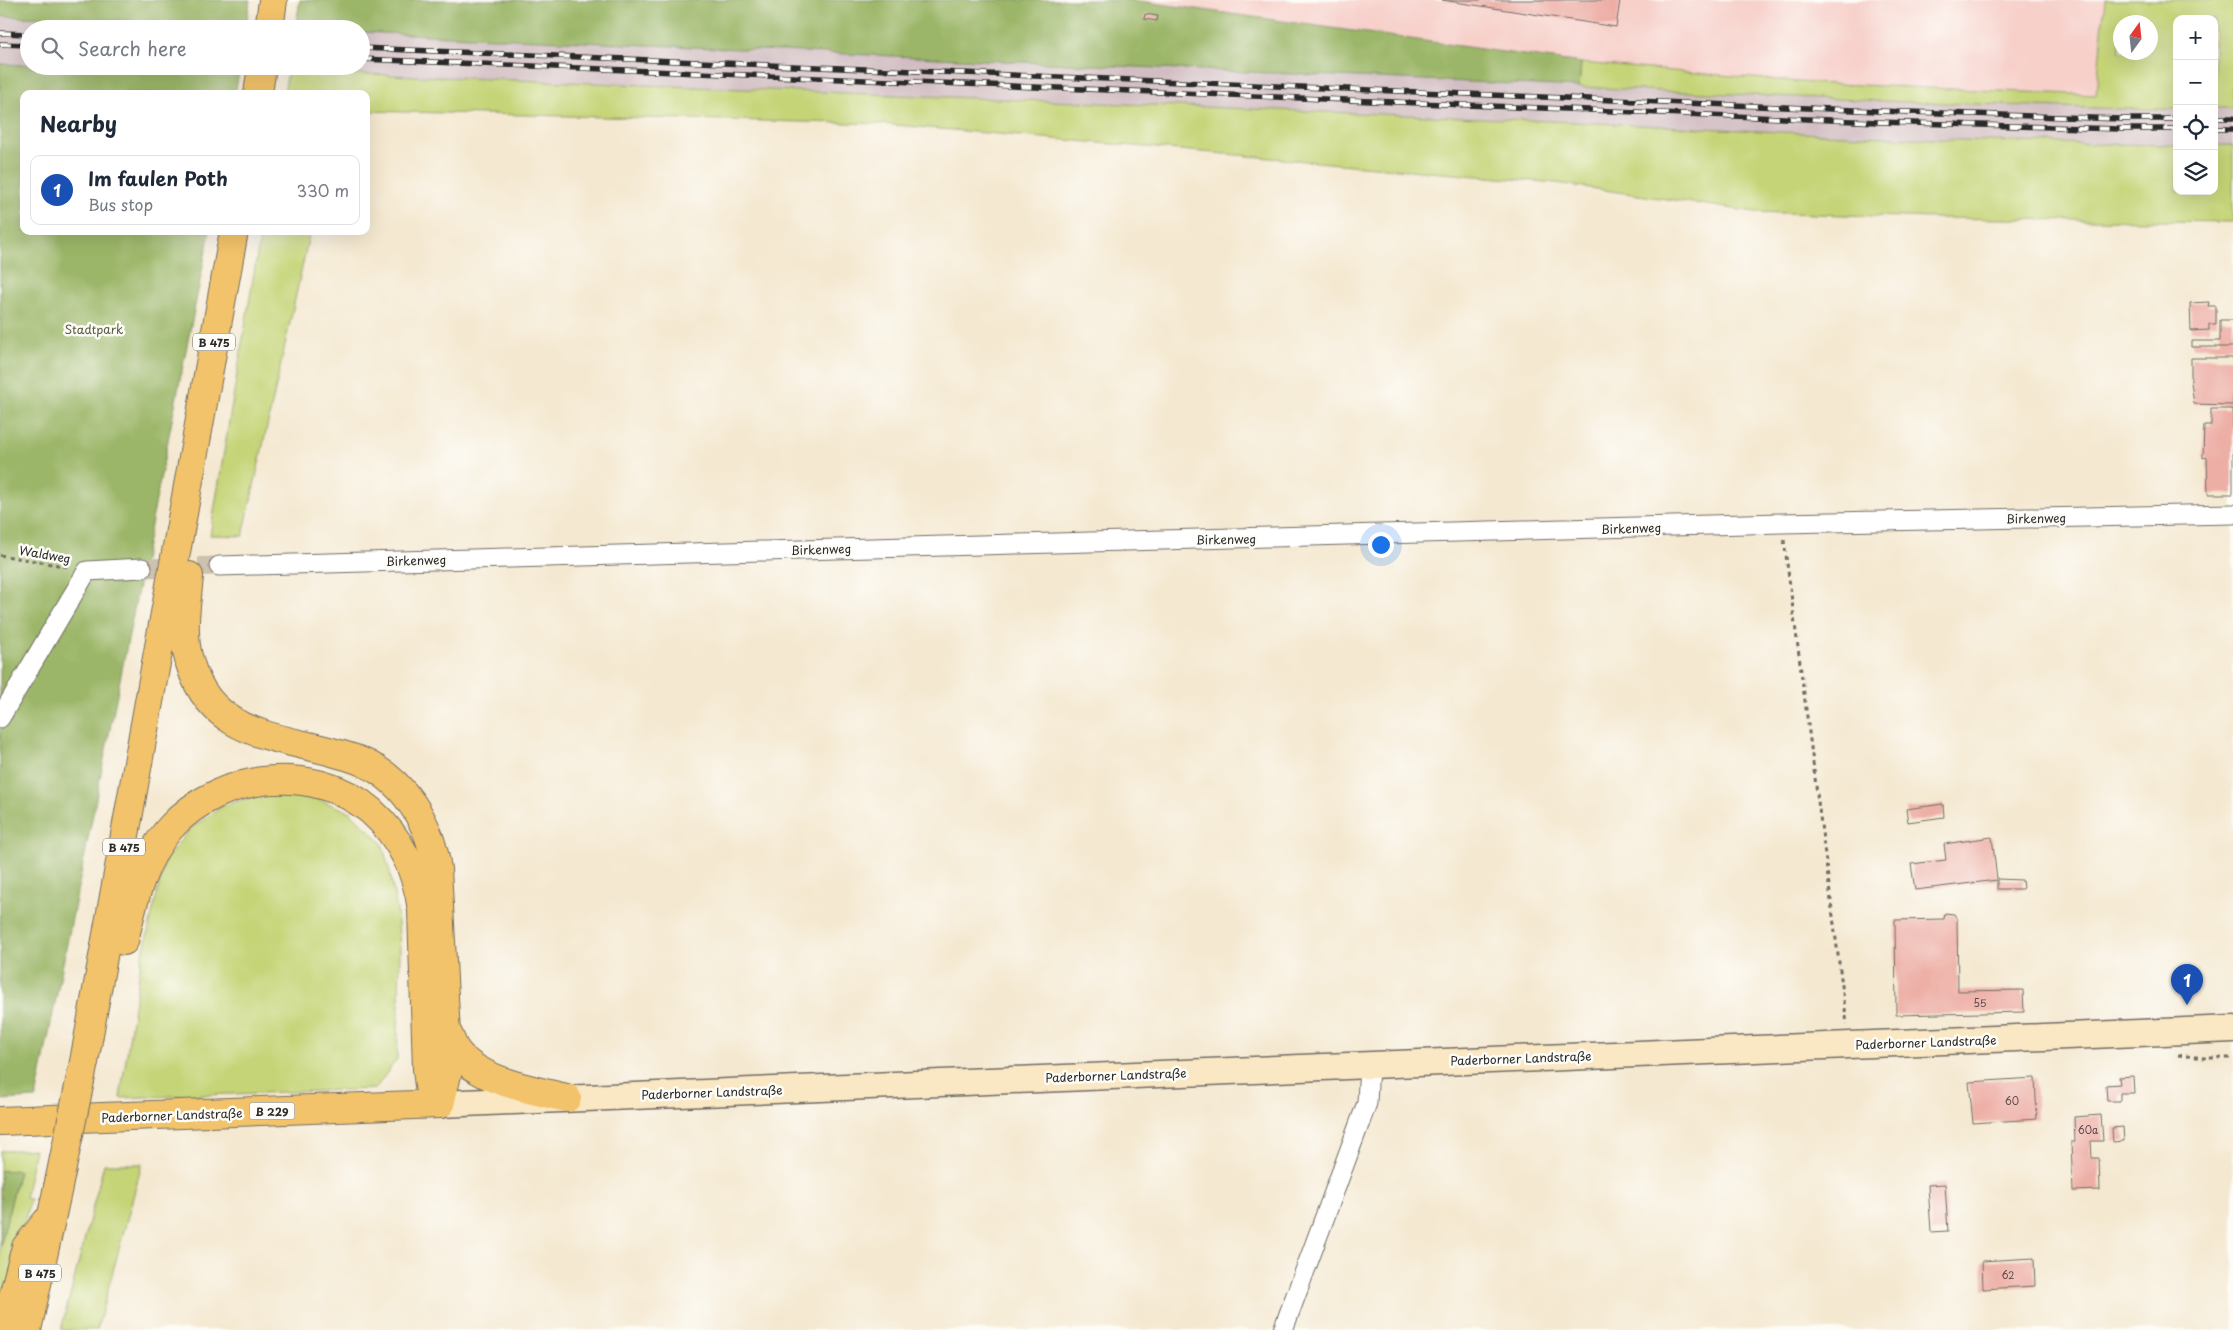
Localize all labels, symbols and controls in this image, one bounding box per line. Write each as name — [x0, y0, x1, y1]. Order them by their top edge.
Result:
north arrow — [2113, 15, 2158, 60]
map controls — [2173, 15, 2218, 195]
button: + — [2173, 15, 2218, 60]
search box — [20, 20, 370, 75]
icon: search — [38, 34, 66, 62]
text: Search here — [78, 34, 187, 62]
button: − — [2173, 60, 2218, 105]
button: locate — [2173, 105, 2218, 150]
text: Nearby — [40, 107, 117, 139]
button: layers — [2173, 150, 2218, 195]
text: Im faulen Poth — [88, 164, 228, 192]
text: 1 — [53, 178, 61, 202]
text: 330 m — [296, 178, 349, 202]
text: Bus stop — [88, 192, 153, 216]
park label: Stadtpark — [65, 320, 123, 338]
road number: B 475 — [193, 334, 235, 351]
street label: Birkenweg — [2006, 508, 2066, 528]
street label: Birkenweg — [1600, 518, 1662, 538]
street label: Birkenweg — [1196, 529, 1256, 549]
your location — [1368, 532, 1394, 558]
street label: Birkenweg — [790, 539, 852, 559]
street label: Waldweg — [18, 541, 72, 567]
street label: Birkenweg — [385, 550, 447, 570]
road number: B 475 — [103, 839, 145, 856]
pin: 1 — [2171, 964, 2203, 1005]
house number: 55 — [1974, 995, 1987, 1010]
street label: Paderborner Landstraße — [1855, 1031, 1997, 1053]
street label: Paderborner Landstraße — [1450, 1047, 1592, 1069]
street label: Paderborner Landstraße — [1045, 1064, 1187, 1086]
street label: Paderborner Landstraße — [641, 1081, 783, 1103]
house number: 60 — [2005, 1093, 2019, 1108]
road number: B 229 — [250, 1102, 294, 1120]
street label: Paderborner Landstraße — [101, 1104, 243, 1126]
house number: 60a — [2078, 1122, 2099, 1137]
road number: B 475 — [19, 1264, 61, 1282]
house number: 62 — [2001, 1267, 2015, 1282]

